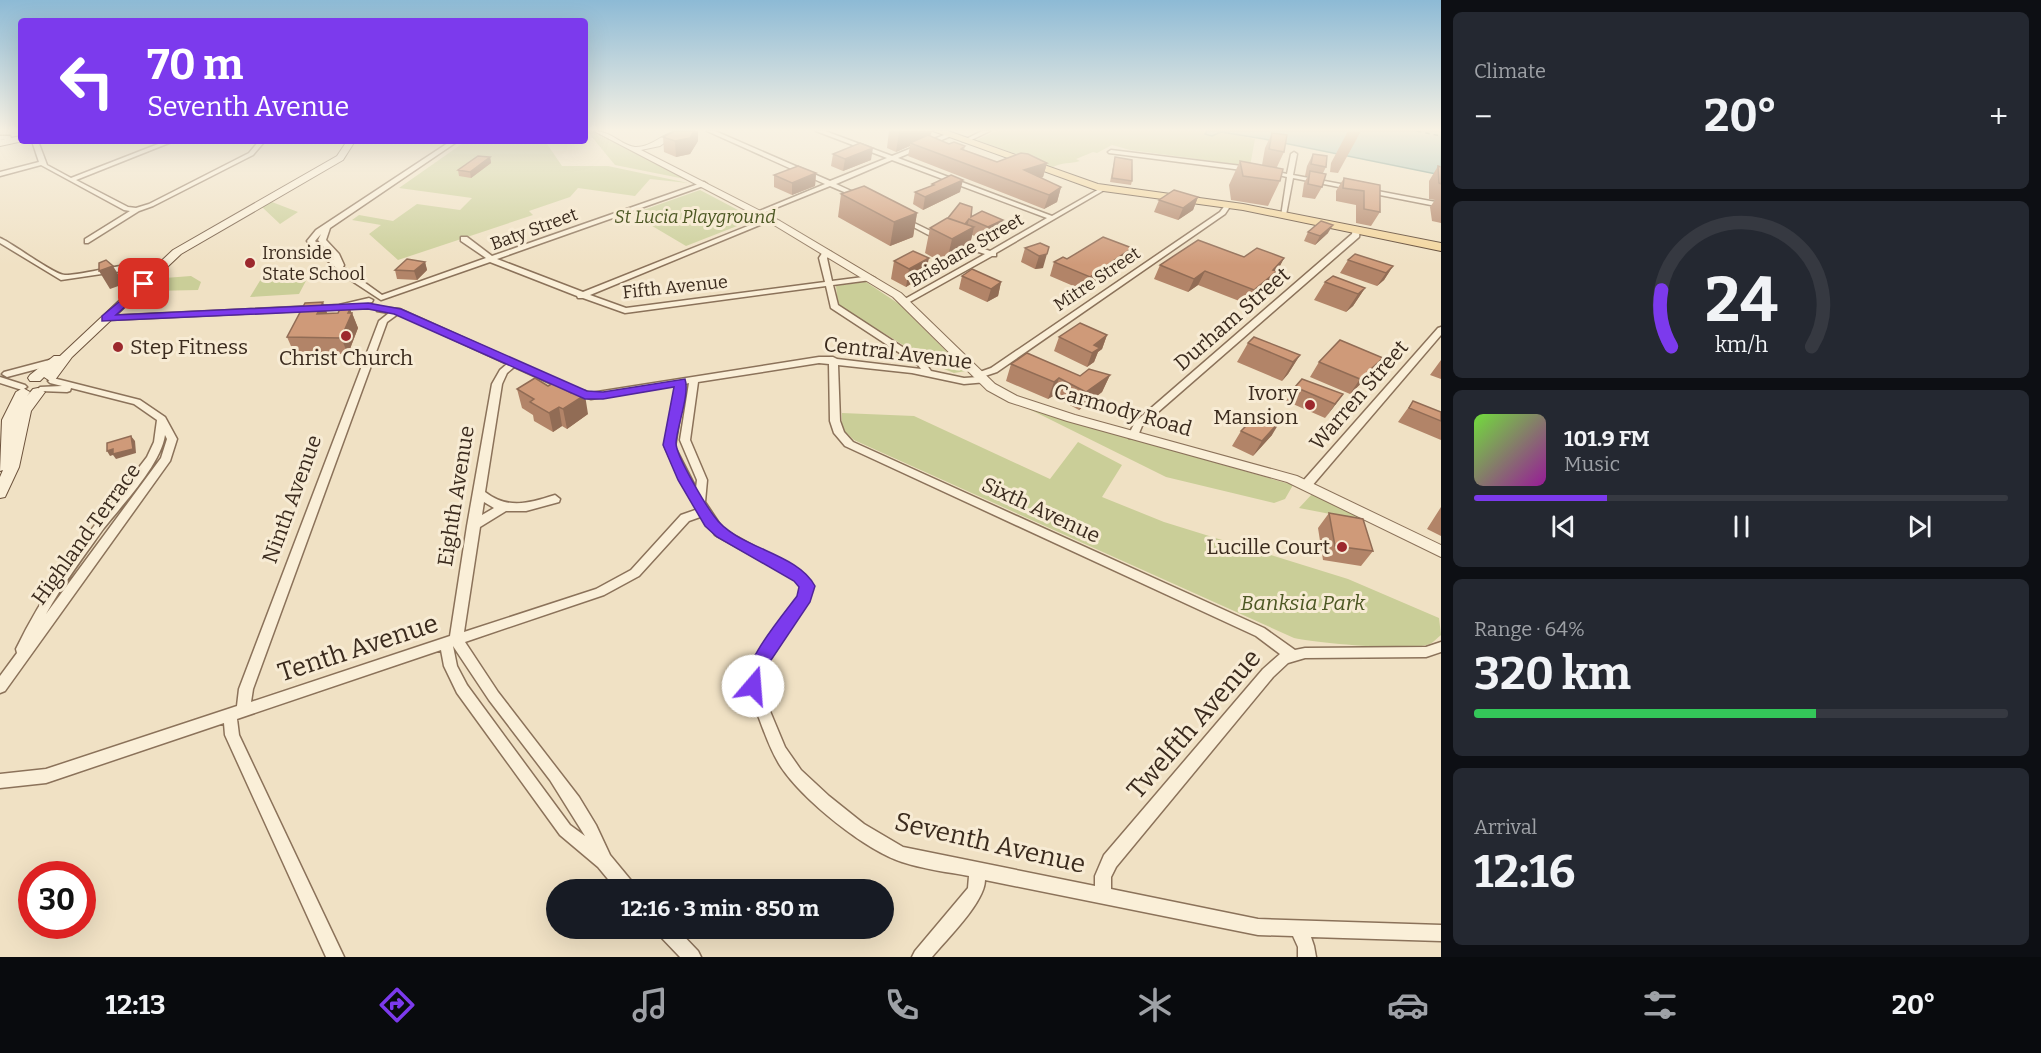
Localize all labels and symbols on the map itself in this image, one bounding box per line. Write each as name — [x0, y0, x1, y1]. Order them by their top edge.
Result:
street label: Baty Street — [487, 203, 581, 255]
park label: St Lucia Playground — [614, 206, 776, 228]
street label: Brisbane Street — [905, 208, 1028, 292]
place label: Ironside State School — [262, 242, 365, 285]
street label: Mitre Street — [1050, 242, 1145, 316]
marker: Ironside State School — [243, 256, 257, 270]
pin — [118, 258, 169, 309]
street label: Durham Street — [1169, 261, 1295, 376]
street label: Fifth Avenue — [621, 271, 729, 303]
marker: Christ Church — [339, 329, 353, 343]
street label: Central Avenue — [822, 331, 974, 375]
place label: Step Fitness — [130, 334, 248, 360]
street label: Warren Street — [1304, 334, 1414, 455]
marker: Step Fitness — [111, 340, 125, 354]
place label: Christ Church — [279, 345, 413, 371]
street label: Carmody Road — [1051, 378, 1195, 442]
place label: Ivory Mansion — [1213, 380, 1299, 430]
marker: Ivory Mansion — [1303, 398, 1317, 412]
street label: Eighth Avenue — [432, 424, 480, 568]
street label: Ninth Avenue — [257, 431, 327, 567]
street label: Highland Terrace — [26, 458, 146, 610]
street label: Sixth Avenue — [978, 471, 1104, 549]
place label: Lucille Court — [1206, 534, 1330, 560]
marker: Lucille Court — [1335, 540, 1349, 554]
park label: Banksia Park — [1241, 590, 1366, 616]
street label: Tenth Avenue — [274, 608, 442, 688]
street label: Twelfth Avenue — [1121, 643, 1267, 805]
position arrow — [721, 654, 785, 718]
street label: Seventh Avenue — [892, 806, 1088, 880]
speed limit sign: 30 — [18, 861, 96, 939]

